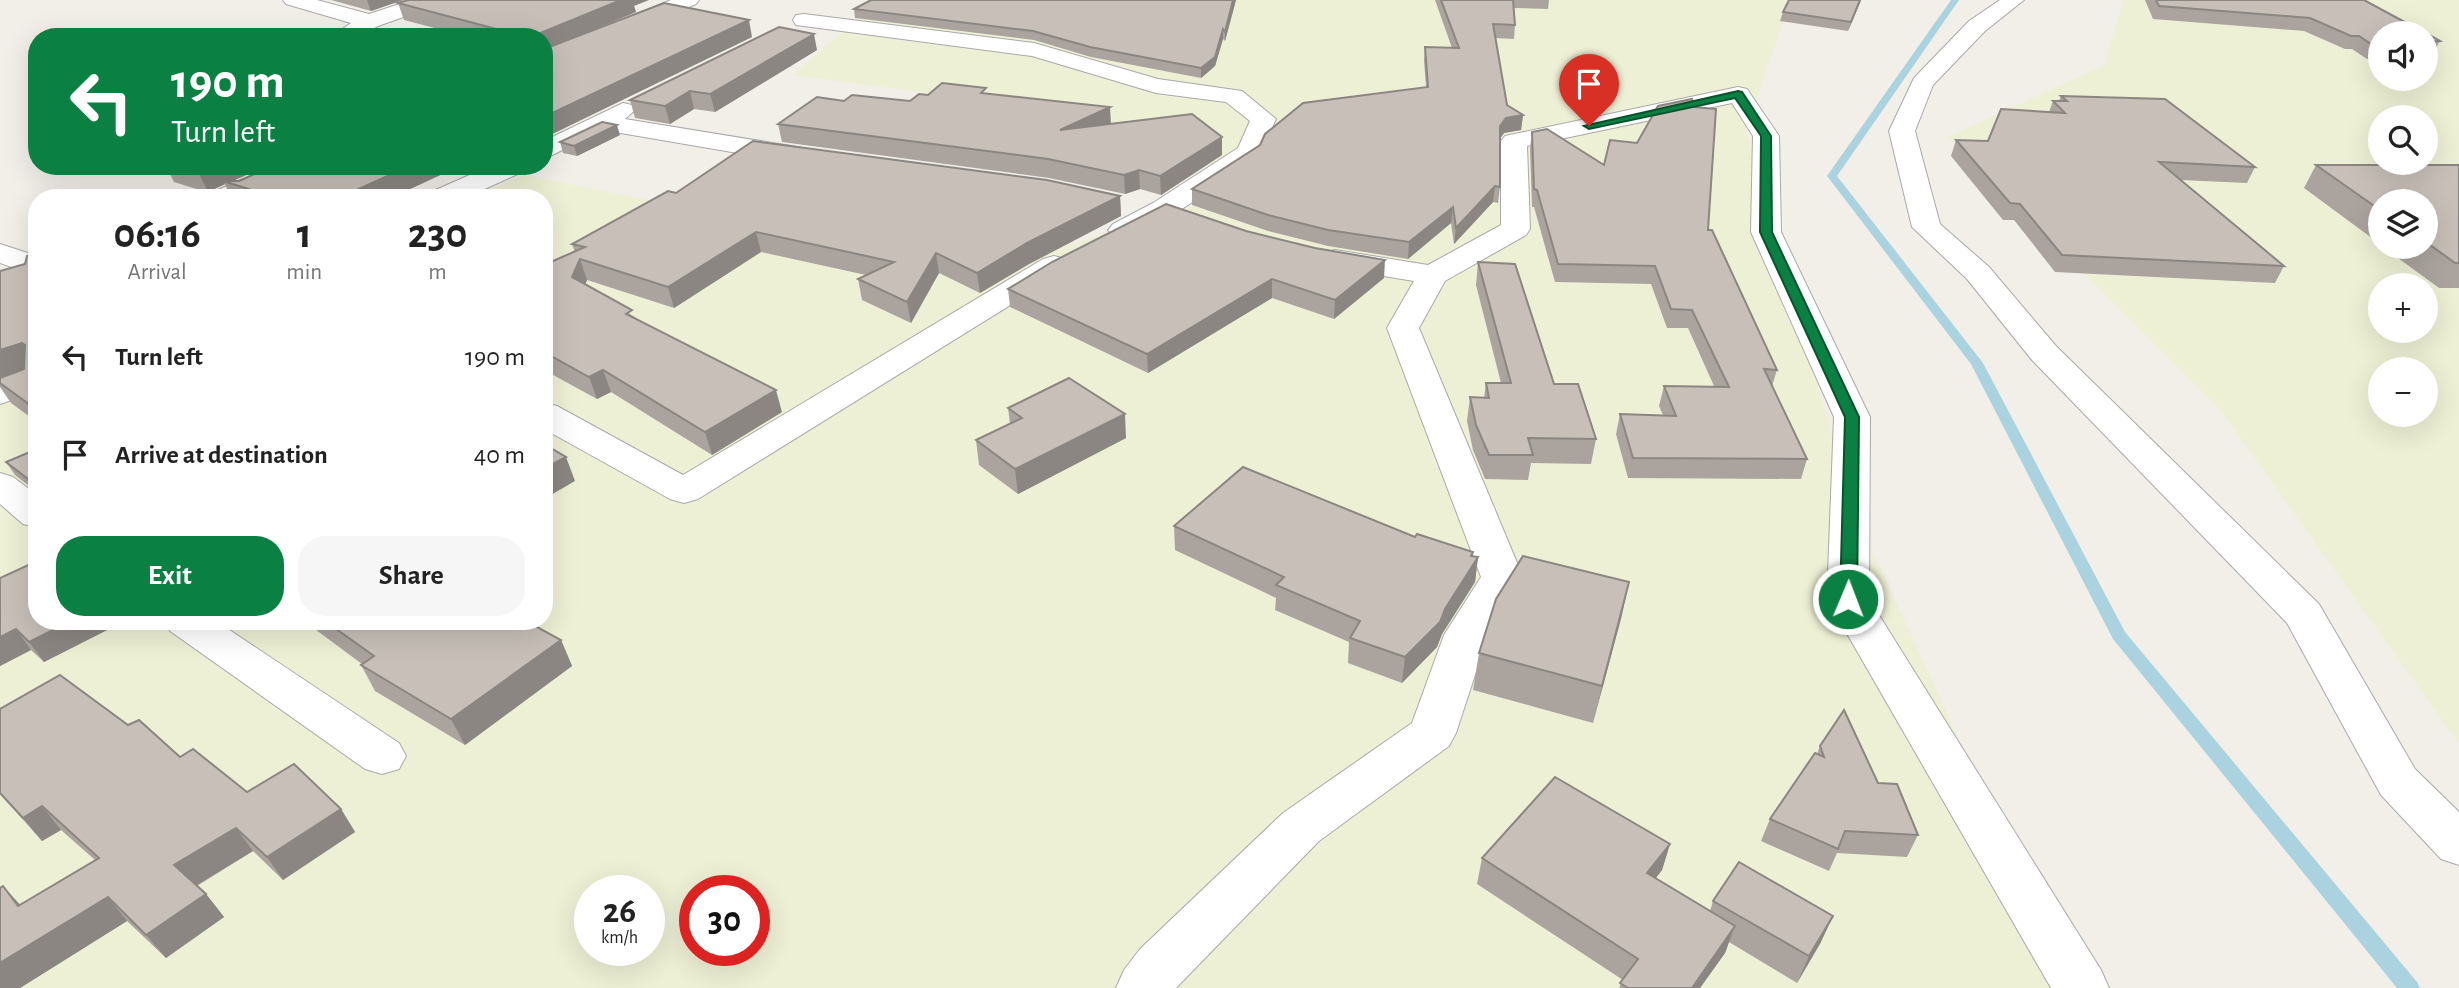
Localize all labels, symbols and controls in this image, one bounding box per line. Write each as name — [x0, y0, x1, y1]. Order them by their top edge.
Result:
map controls — [2368, 21, 2438, 427]
button: sound — [2368, 21, 2438, 91]
pin — [1559, 54, 1619, 126]
icon: left — [56, 56, 147, 147]
text: 190 m — [171, 58, 285, 107]
icon: arrive — [1570, 65, 1608, 103]
button: search — [2368, 105, 2438, 175]
text: Turn left — [171, 116, 275, 148]
button: layers — [2368, 189, 2438, 259]
text: 06:16 — [114, 213, 201, 255]
text: 1 — [297, 213, 312, 255]
text: 230 — [408, 213, 467, 255]
text: Arrival — [128, 261, 187, 284]
text: min — [286, 261, 322, 284]
text: m — [428, 261, 447, 284]
button: + — [2368, 273, 2438, 343]
icon: left — [56, 338, 94, 376]
text: Turn left — [115, 344, 203, 370]
text: 190 m — [465, 344, 525, 370]
button: − — [2368, 357, 2438, 427]
icon: arrive — [56, 436, 94, 474]
text: Arrive at destination — [115, 442, 328, 468]
text: 40 m — [474, 442, 525, 468]
button: Exit — [56, 536, 284, 616]
button: Share — [298, 536, 525, 616]
position arrow — [1811, 562, 1885, 636]
speed limit sign: 30 — [679, 875, 770, 966]
text: 26 — [603, 894, 636, 929]
text: km/h — [601, 929, 638, 947]

